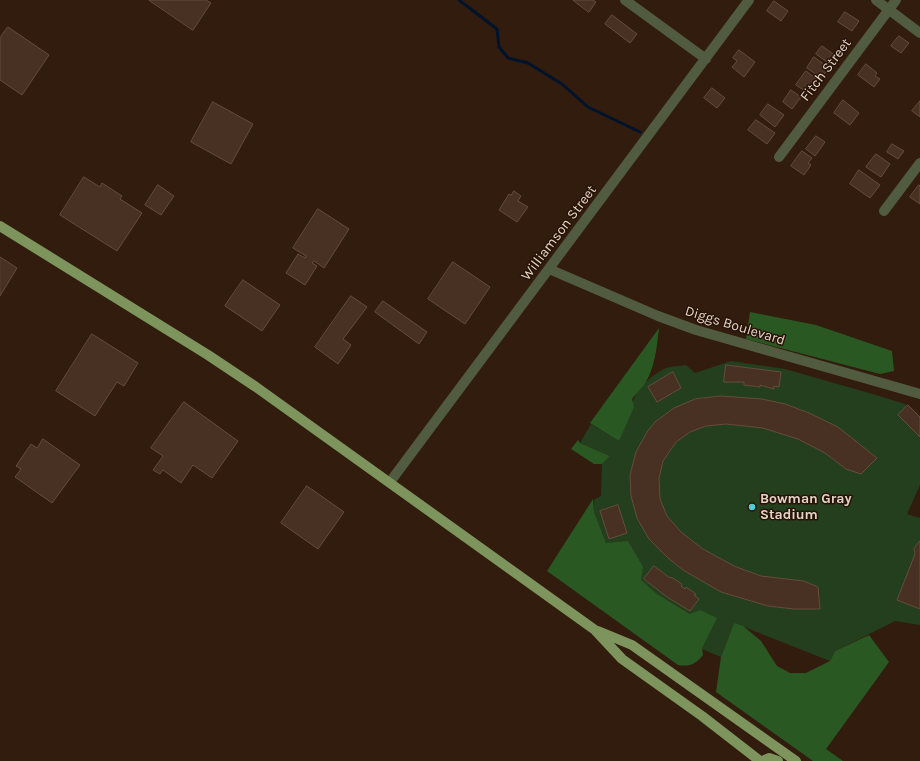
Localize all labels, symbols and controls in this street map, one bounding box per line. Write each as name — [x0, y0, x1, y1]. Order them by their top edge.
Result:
street label: Fitch Street — [797, 35, 855, 105]
street label: Williamson Street — [518, 182, 600, 284]
street label: Diggs Boulevard — [683, 303, 787, 349]
place label: Bowman Gray Stadium — [760, 491, 852, 524]
marker: Bowman Gray Stadium — [747, 502, 757, 512]

